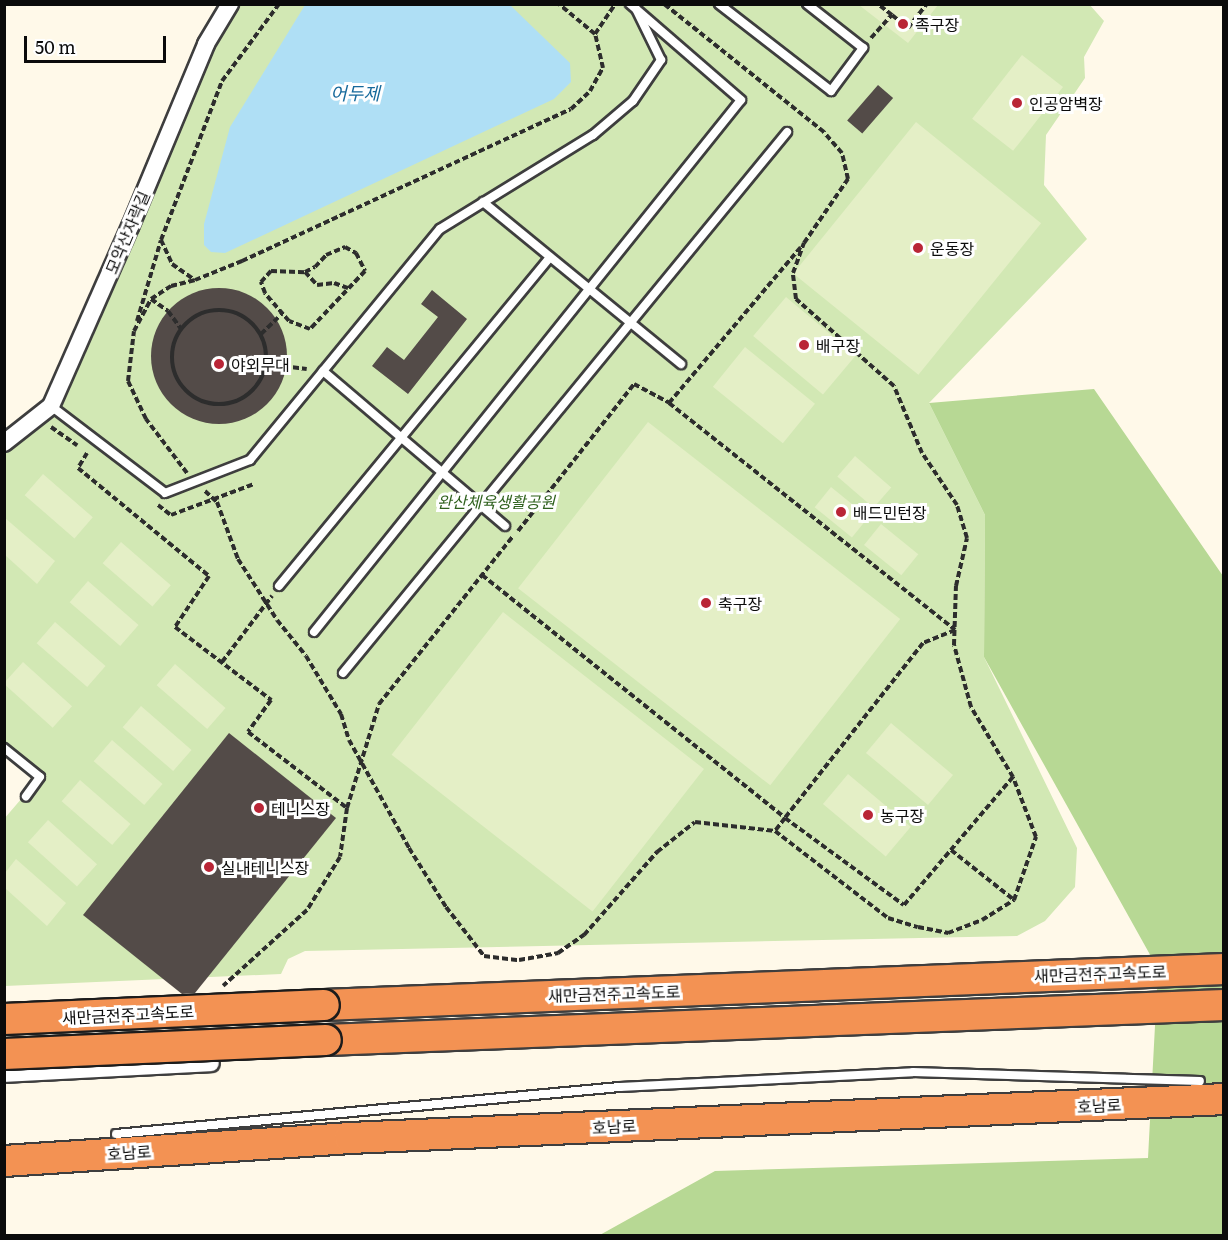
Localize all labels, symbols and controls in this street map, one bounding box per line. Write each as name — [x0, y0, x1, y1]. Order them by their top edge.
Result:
place label: 족구장 — [915, 14, 959, 34]
marker: 족구장 — [896, 17, 910, 31]
scale bar — [27, 24, 170, 62]
text: 50 m — [35, 33, 76, 60]
water label: 어두제 — [330, 82, 380, 104]
place label: 인공암벽장 — [1029, 93, 1103, 113]
marker: 인공암벽장 — [1010, 96, 1024, 110]
street label: 모악산자락길 — [101, 188, 153, 276]
place label: 운동장 — [930, 238, 974, 258]
marker: 운동장 — [911, 241, 925, 255]
place label: 배구장 — [816, 335, 860, 355]
marker: 배구장 — [797, 338, 811, 352]
place label: 야외무대 — [231, 354, 290, 374]
marker: 야외무대 — [212, 357, 226, 371]
park label: 완산체육생활공원 — [437, 491, 555, 511]
place label: 배드민턴장 — [853, 502, 927, 522]
marker: 배드민턴장 — [834, 505, 848, 519]
place label: 축구장 — [718, 593, 762, 613]
marker: 축구장 — [699, 596, 713, 610]
place label: 테니스장 — [271, 798, 330, 818]
marker: 테니스장 — [252, 801, 266, 815]
place label: 농구장 — [880, 805, 924, 825]
marker: 농구장 — [861, 808, 875, 822]
place label: 실내테니스장 — [221, 857, 309, 877]
marker: 실내테니스장 — [202, 860, 216, 874]
street label: 새만금전주고속도로 — [1033, 961, 1167, 985]
street label: 새만금전주고속도로 — [547, 981, 681, 1005]
street label: 새만금전주고속도로 — [61, 1001, 195, 1027]
street label: 호남로 — [1076, 1094, 1122, 1116]
street label: 호남로 — [591, 1115, 637, 1137]
street label: 호남로 — [106, 1141, 152, 1163]

